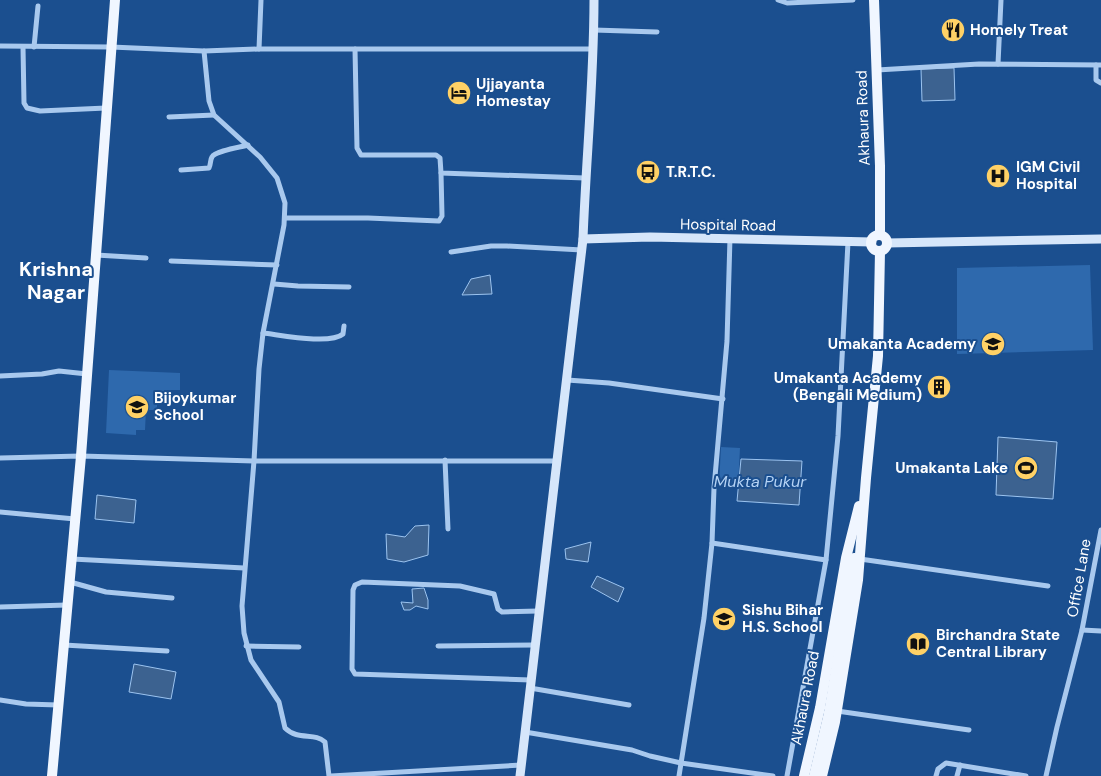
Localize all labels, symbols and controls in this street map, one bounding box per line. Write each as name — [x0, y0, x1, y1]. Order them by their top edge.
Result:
restaurant icon: Homely Treat — [940, 17, 966, 43]
place label: Homely Treat — [970, 20, 1068, 40]
street label: Akhaura Road — [851, 70, 875, 166]
place label: Ujjayanta Homestay — [476, 74, 551, 111]
hotel icon: Ujjayanta Homestay — [446, 80, 472, 106]
place label: IGM Civil Hospital — [1016, 157, 1080, 194]
bus stop icon: T.R.T.C. — [635, 159, 661, 185]
place label: T.R.T.C. — [666, 162, 716, 182]
hospital icon: IGM Civil Hospital — [985, 163, 1011, 189]
street label: Hospital Road — [680, 214, 776, 236]
district label: Krishna Nagar — [19, 256, 93, 305]
school or university icon: Umakanta Academy — [980, 331, 1006, 357]
place label: Umakanta Academy — [828, 334, 976, 354]
place label: Umakanta Academy (Bengali Medium) — [774, 368, 922, 405]
building icon: Umakanta Academy (Bengali Medium) — [926, 374, 952, 400]
place label: Bijoykumar School — [154, 388, 236, 425]
school or university icon: Bijoykumar School — [124, 394, 150, 420]
sports icon: Umakanta Lake — [1013, 455, 1039, 481]
place label: Umakanta Lake — [895, 458, 1008, 478]
water label: Mukta Pukur — [714, 471, 807, 492]
street label: Office Lane — [1062, 537, 1096, 619]
place label: Sishu Bihar H.S. School — [742, 600, 823, 637]
school or university icon: Sishu Bihar H.S. School — [711, 606, 737, 632]
place label: Birchandra State Central Library — [936, 625, 1060, 662]
library icon: Birchandra State Central Library — [905, 631, 931, 657]
street label: Akhaura Road — [786, 649, 824, 747]

